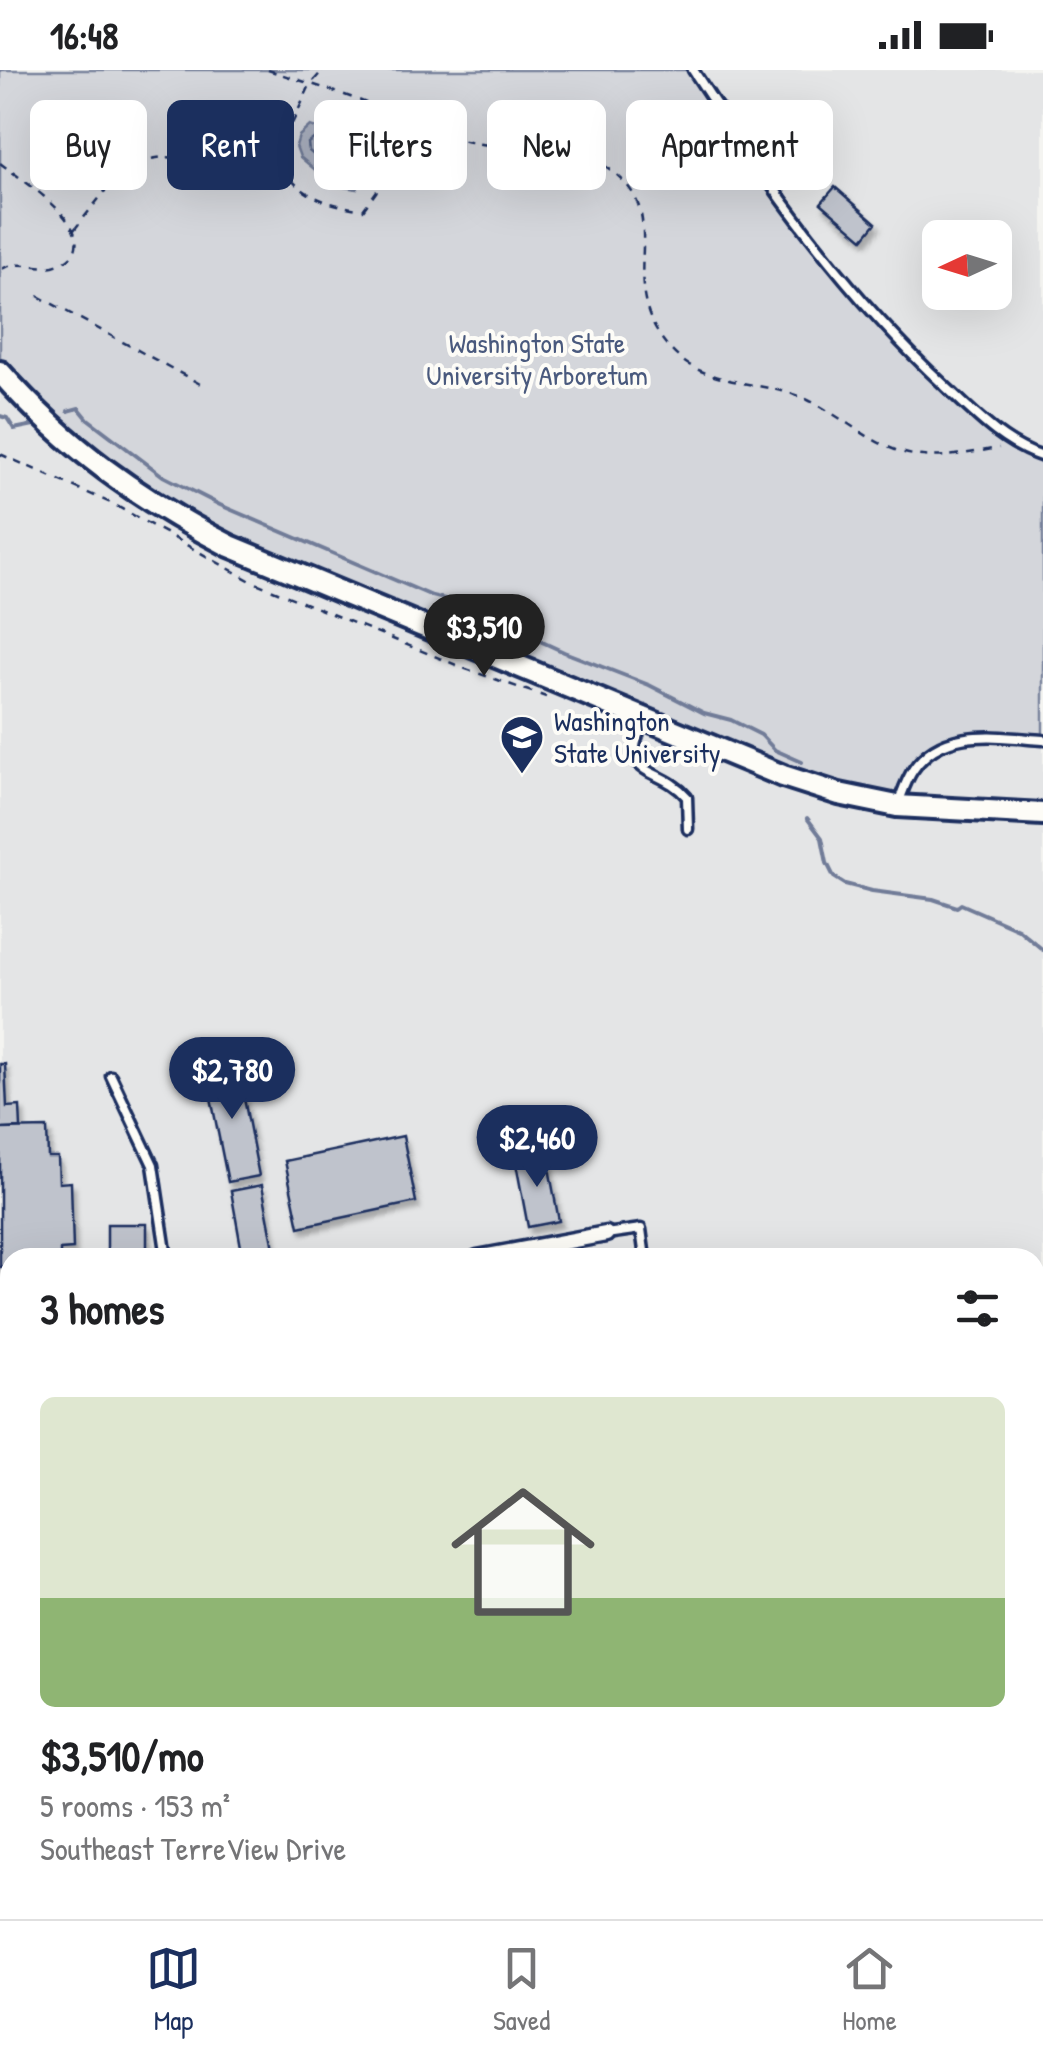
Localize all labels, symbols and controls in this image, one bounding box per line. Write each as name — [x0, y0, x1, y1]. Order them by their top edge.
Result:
text: 16:48 — [50, 9, 118, 61]
chip: Buy — [30, 100, 147, 190]
chip: Rent — [167, 100, 294, 190]
chip: Filters — [314, 100, 467, 190]
chip: New — [487, 100, 606, 190]
chip: Apartment — [626, 100, 833, 190]
north arrow — [922, 220, 1012, 310]
map controls — [922, 220, 1012, 310]
park label: Washington State University Arboretum — [426, 324, 648, 394]
pin: $3,510 — [403, 594, 565, 679]
text: $3,510 — [446, 605, 522, 648]
place label: Washington State University — [554, 702, 721, 772]
school or university icon: Washington State University — [499, 714, 545, 775]
pin: $2,780 — [151, 1037, 313, 1122]
text: $2,780 — [191, 1048, 273, 1091]
pin: $2,460 — [456, 1105, 618, 1190]
text: $2,460 — [499, 1116, 575, 1159]
text: 3 homes — [40, 1280, 165, 1337]
icon: filters — [950, 1281, 1005, 1336]
icon: home — [433, 1462, 613, 1642]
text: $3,510/mo — [40, 1727, 204, 1784]
text: 5 rooms · 153 m² — [40, 1784, 230, 1827]
text: Southeast TerreView Drive — [40, 1827, 346, 1870]
tab: Map — [146, 1941, 201, 2039]
tab: Saved — [493, 1941, 550, 2039]
tab: Home — [842, 1941, 897, 2039]

